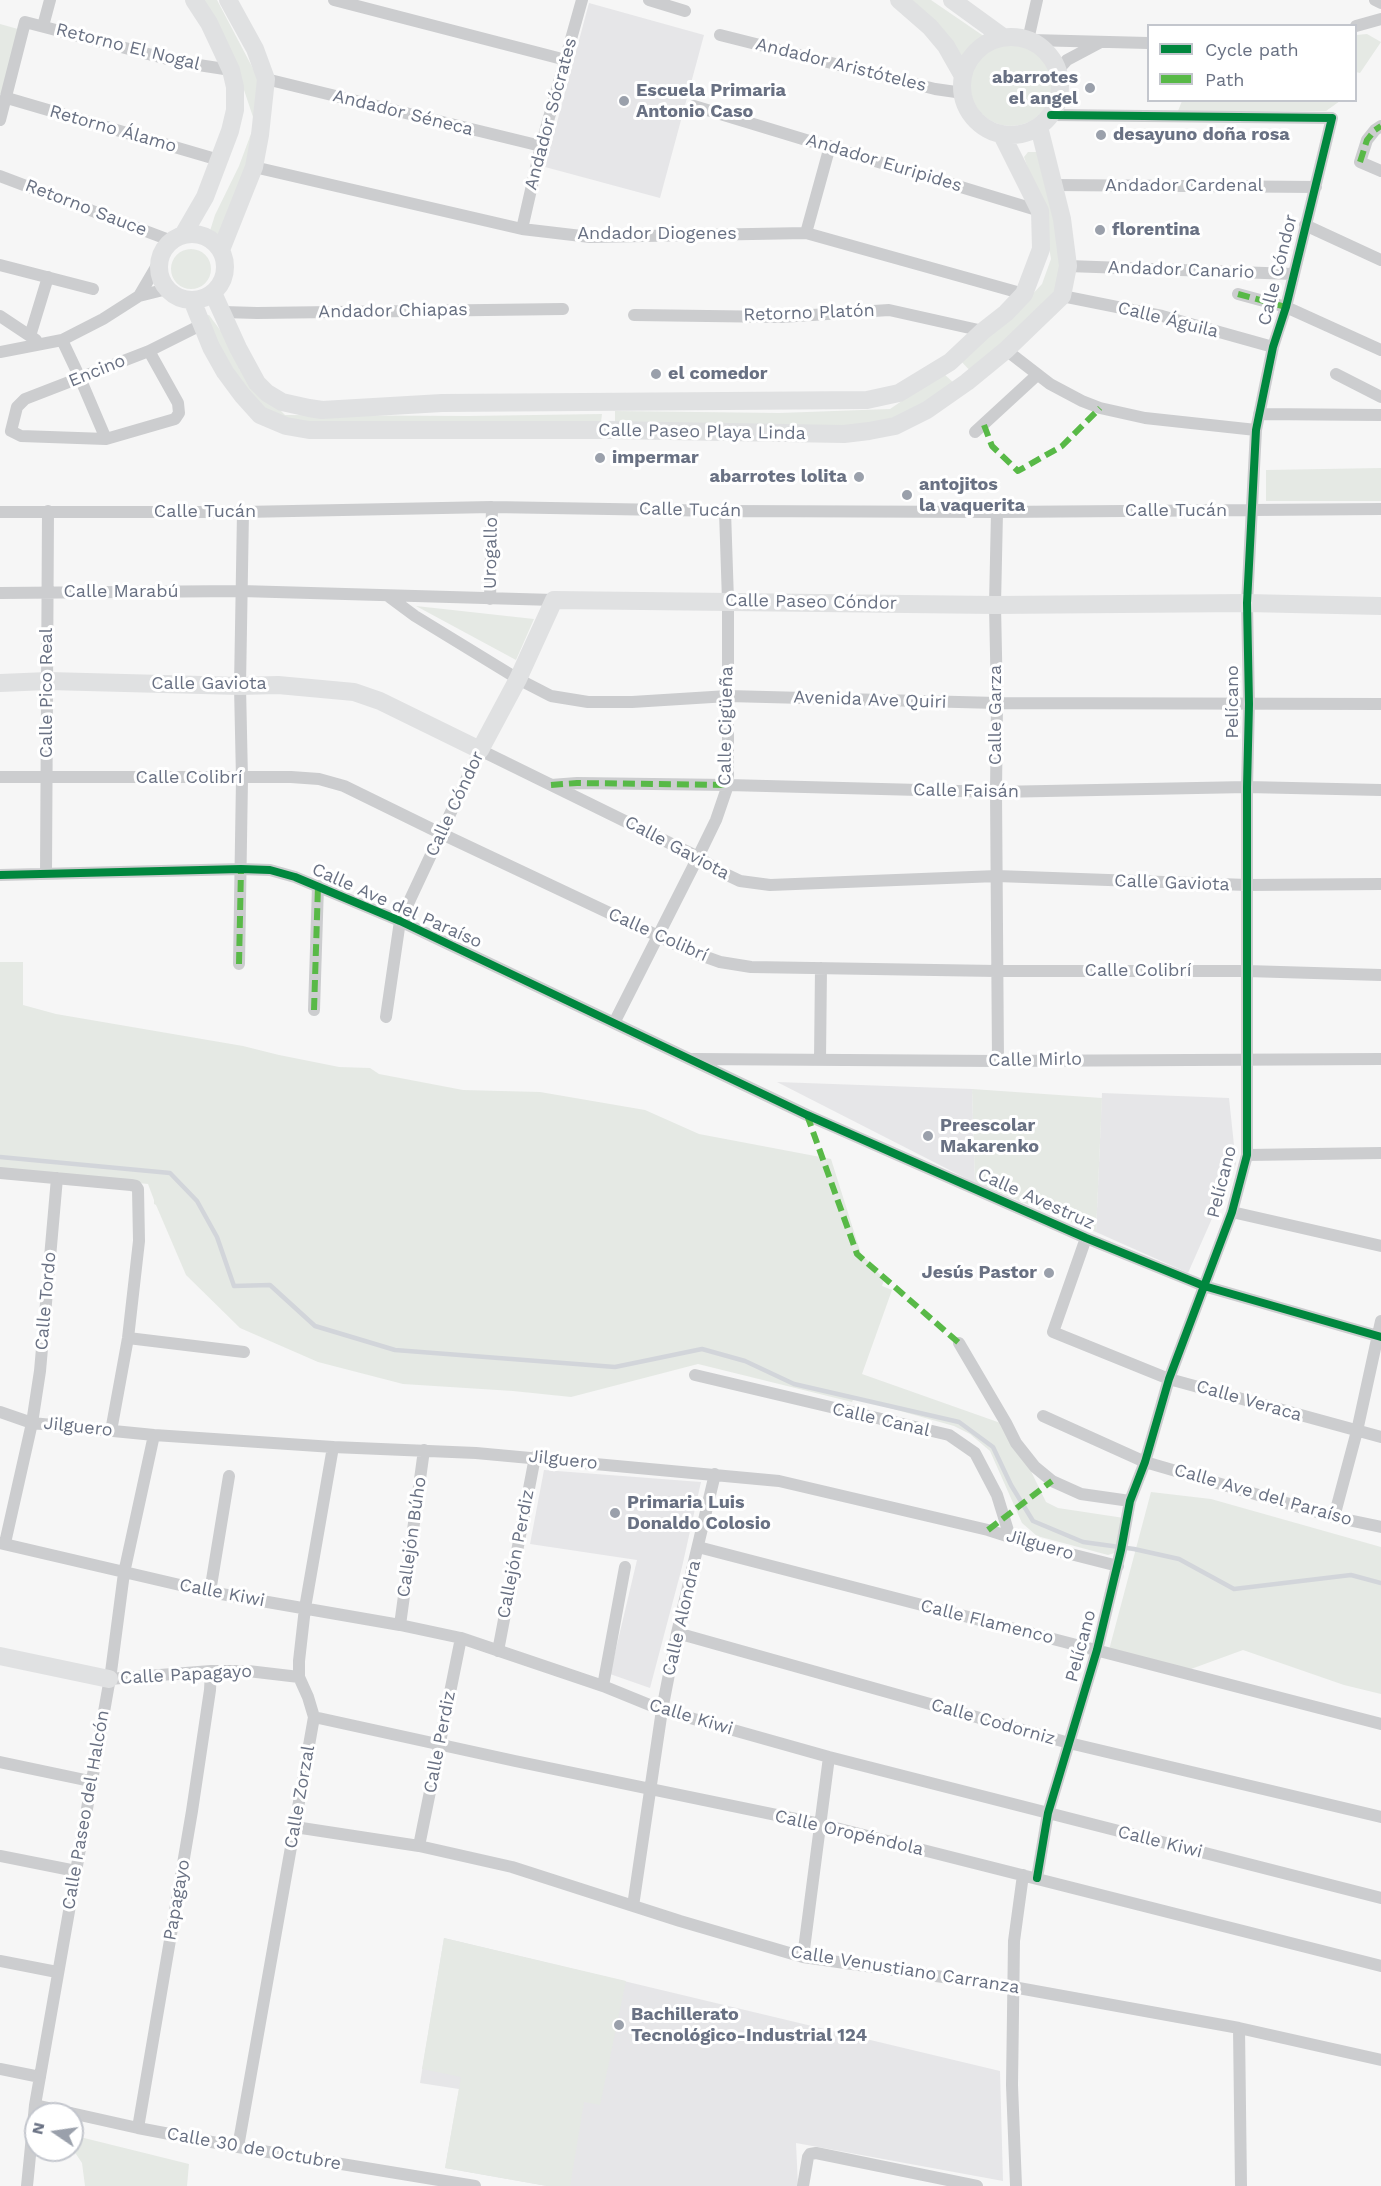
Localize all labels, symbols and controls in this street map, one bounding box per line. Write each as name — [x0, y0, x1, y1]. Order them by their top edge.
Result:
street label: Retorno El Nogal — [54, 19, 202, 75]
legend — [1147, 24, 1357, 102]
street label: Andador Aristóteles — [753, 33, 929, 97]
street label: Andador Sócrates — [520, 35, 582, 193]
text: Cycle path — [1205, 39, 1299, 60]
place label: abarrotes el angel — [992, 67, 1078, 110]
text: Path — [1205, 69, 1245, 90]
place label: Escuela Primaria Antonio Caso — [636, 80, 786, 122]
marker: abarrotes el angel — [1083, 81, 1097, 95]
street label: Andador Séneca — [331, 85, 475, 141]
marker: Escuela Primaria Antonio Caso — [617, 94, 631, 108]
street label: Retorno Álamo — [47, 101, 179, 157]
place label: desayuno doña rosa — [1113, 124, 1290, 146]
marker: desayuno doña rosa — [1094, 128, 1108, 142]
street label: Andador Euripides — [804, 129, 964, 197]
street label: Retorno Sauce — [22, 175, 150, 241]
street label: Andador Cardenal — [1105, 175, 1263, 197]
street label: Calle Cóndor — [1254, 212, 1302, 328]
place label: florentina — [1112, 219, 1200, 241]
street label: Andador Diogenes — [577, 223, 737, 245]
marker: florentina — [1093, 223, 1107, 237]
street label: Andador Canario — [1107, 257, 1255, 283]
street label: Calle Águila — [1115, 297, 1221, 343]
street label: Andador Chiapas — [318, 299, 468, 323]
street label: Retorno Platón — [743, 300, 875, 326]
street label: Encino — [65, 350, 129, 392]
place label: el comedor — [668, 363, 768, 385]
marker: el comedor — [649, 367, 663, 381]
street label: Calle Paseo Playa Linda — [598, 419, 806, 445]
place label: impermar — [612, 447, 699, 469]
marker: impermar — [593, 451, 607, 465]
place label: abarrotes lolita — [710, 466, 847, 488]
marker: abarrotes lolita — [852, 470, 866, 484]
place label: antojitos la vaquerita — [919, 474, 1025, 516]
marker: antojitos la vaquerita — [900, 488, 914, 502]
street label: Calle Tucán — [639, 498, 741, 522]
street label: Calle Tucán — [1125, 500, 1227, 522]
street label: Calle Tucán — [154, 501, 256, 523]
street label: Urogallo — [480, 517, 502, 589]
street label: Calle Marabú — [63, 581, 179, 603]
street label: Calle Paseo Cóndor — [725, 590, 897, 614]
street label: Calle Pico Real — [36, 628, 58, 758]
street label: Calle Garza — [985, 665, 1007, 765]
street label: Pelícano — [1222, 665, 1244, 739]
street label: Calle Cigüeña — [714, 666, 738, 786]
street label: Calle Gaviota — [151, 673, 267, 695]
street label: Avenida Ave Quiri — [793, 687, 947, 713]
street label: Calle Cóndor — [421, 748, 489, 860]
street label: Calle Colibrí — [136, 767, 242, 789]
street label: Calle Faisán — [913, 779, 1019, 803]
street label: Calle Gaviota — [621, 811, 733, 885]
street label: Calle Ave del Paraíso — [309, 859, 485, 953]
street label: Calle Gaviota — [1114, 870, 1230, 896]
street label: Calle Colibrí — [605, 903, 711, 967]
street label: Calle Colibrí — [1085, 960, 1191, 982]
street label: Calle Mirlo — [988, 1048, 1082, 1072]
place label: Preescolar Makarenko — [940, 1115, 1039, 1158]
marker: Preescolar Makarenko — [921, 1129, 935, 1143]
street label: Pelícano — [1203, 1144, 1241, 1220]
street label: Calle Avestruz — [974, 1163, 1098, 1235]
street label: Calle Tordo — [31, 1251, 61, 1351]
place label: Jesús Pastor — [922, 1262, 1037, 1284]
marker: Jesús Pastor — [1042, 1266, 1056, 1280]
street label: Calle Veraca — [1194, 1376, 1304, 1426]
street label: Calle Canal — [830, 1398, 932, 1442]
street label: Jilguero — [42, 1413, 114, 1441]
street label: Jilguero — [527, 1446, 599, 1474]
street label: Calle Ave del Paraíso — [1172, 1459, 1354, 1531]
street label: Callejón Búho — [393, 1475, 431, 1599]
street label: Callejón Perdiz — [493, 1488, 539, 1620]
place label: Primaria Luis Donaldo Colosio — [627, 1492, 771, 1534]
marker: Primaria Luis Donaldo Colosio — [608, 1506, 622, 1520]
street label: Jilguero — [1004, 1525, 1076, 1565]
street label: Calle Alondra — [658, 1558, 706, 1678]
street label: Calle Kiwi — [177, 1574, 267, 1612]
street label: Calle Flamenco — [918, 1595, 1056, 1649]
street label: Pelícano — [1061, 1608, 1101, 1684]
street label: Calle Papagayo — [120, 1661, 252, 1689]
street label: Calle Perdiz — [419, 1689, 461, 1795]
street label: Calle Kiwi — [646, 1694, 736, 1740]
street label: Calle Codorniz — [928, 1694, 1058, 1750]
street label: Calle Paseo del Halcón — [58, 1709, 114, 1911]
street label: Calle Zorzal — [280, 1744, 320, 1850]
street label: Calle Oropéndola — [773, 1805, 925, 1861]
street label: Calle Kiwi — [1115, 1821, 1205, 1863]
street label: Papagayo — [159, 1858, 195, 1942]
street label: Calle Venustiano Carranza — [789, 1941, 1021, 1999]
place label: Bachillerato Tecnológico-Industrial 124 — [631, 2004, 867, 2046]
marker: Bachillerato Tecnológico-Industrial 124 — [612, 2018, 626, 2032]
north arrow — [24, 2102, 84, 2162]
text: N — [27, 2120, 49, 2136]
street label: Calle 30 de Octubre — [165, 2123, 343, 2175]

